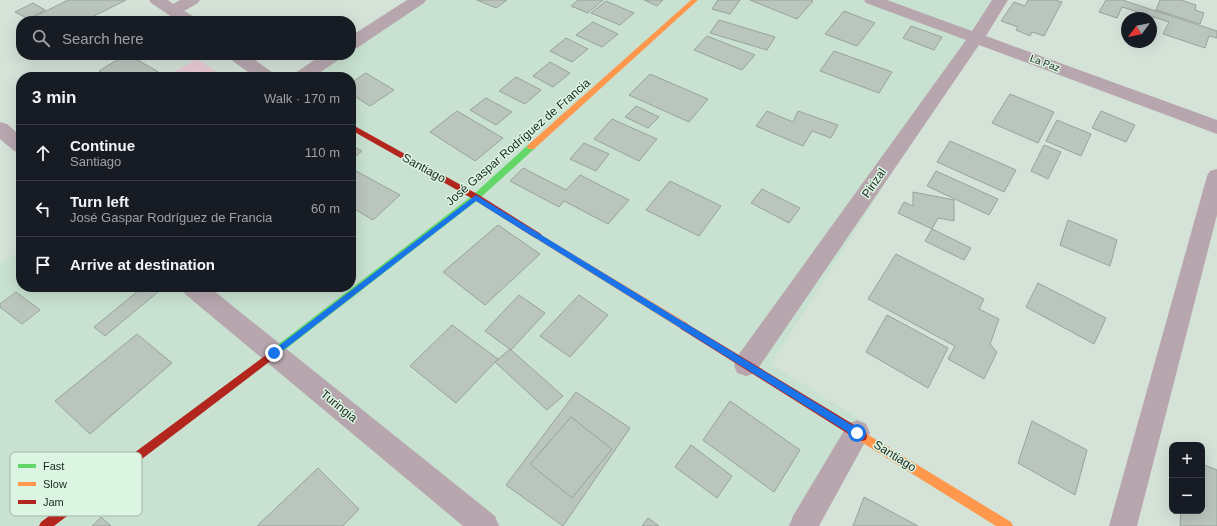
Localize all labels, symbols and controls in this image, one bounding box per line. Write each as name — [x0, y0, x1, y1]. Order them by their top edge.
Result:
north arrow — [1121, 12, 1157, 48]
search box — [16, 16, 356, 60]
icon: search — [30, 27, 52, 49]
text: Search here — [62, 30, 144, 47]
street label: La Paz — [1028, 53, 1062, 73]
street label: José Gaspar Rodríguez de Francia — [443, 75, 593, 209]
text: 3 min — [32, 88, 76, 107]
text: Walk · 170 m — [264, 91, 340, 106]
text: Continue — [70, 137, 135, 154]
icon: ahead — [32, 142, 54, 164]
text: 110 m — [305, 145, 340, 160]
street label: Santiago — [400, 150, 448, 186]
text: Santiago — [70, 154, 121, 169]
street label: Pirizal — [859, 166, 889, 200]
text: Turn left — [70, 193, 129, 210]
icon: left — [32, 198, 54, 220]
text: 60 m — [311, 201, 340, 216]
text: José Gaspar Rodríguez de Francia — [70, 210, 272, 225]
icon: arrive — [32, 254, 54, 276]
text: Arrive at destination — [70, 256, 215, 273]
route end — [265, 344, 283, 362]
street label: Turingia — [318, 387, 360, 425]
route start — [848, 424, 866, 442]
street label: Santiago — [871, 438, 919, 475]
map controls — [1169, 442, 1205, 514]
button: + — [1169, 442, 1205, 478]
legend — [10, 452, 142, 516]
text: Fast — [43, 460, 64, 472]
text: Slow — [43, 478, 67, 490]
button: − — [1169, 478, 1205, 514]
text: Jam — [43, 496, 64, 508]

